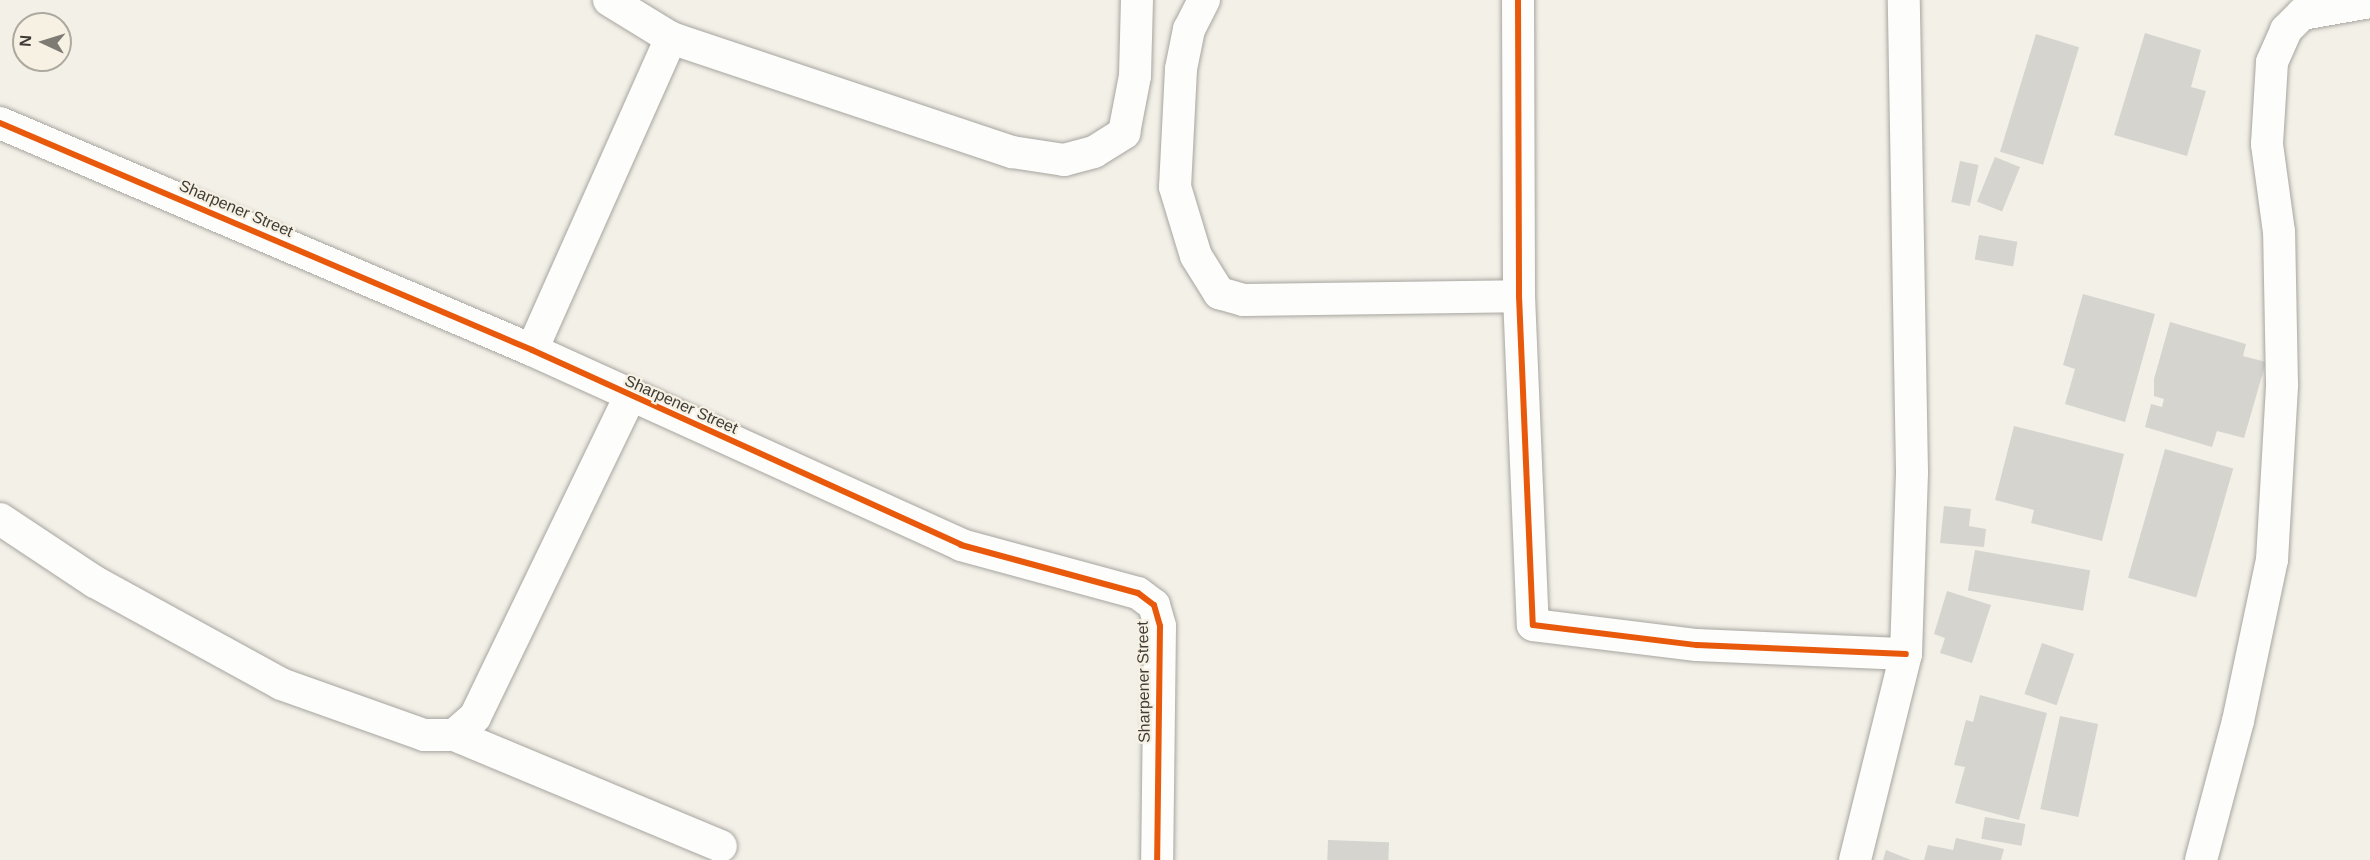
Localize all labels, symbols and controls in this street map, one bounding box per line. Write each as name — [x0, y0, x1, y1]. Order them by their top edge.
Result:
north arrow — [12, 12, 72, 72]
text: N — [17, 34, 34, 47]
street label: Sharpener Street — [176, 176, 296, 242]
street label: Sharpener Street — [621, 371, 741, 439]
street label: Sharpener Street — [1133, 621, 1155, 743]

